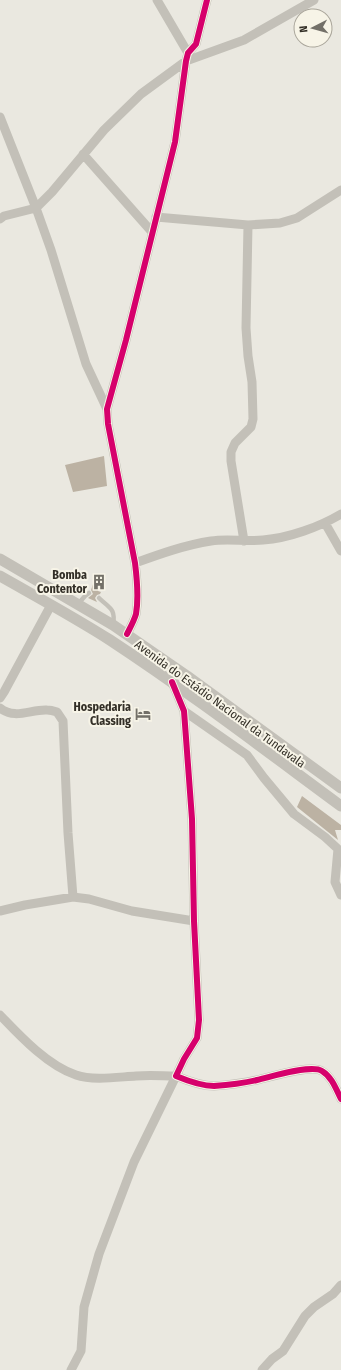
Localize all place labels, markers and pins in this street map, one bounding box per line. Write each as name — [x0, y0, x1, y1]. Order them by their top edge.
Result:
place label: Bomba Contentor — [37, 568, 88, 596]
building icon: Bomba Contentor — [90, 573, 108, 591]
place label: Hospedaria Classing — [74, 700, 131, 728]
hotel icon: Hospedaria Classing — [134, 705, 152, 723]

